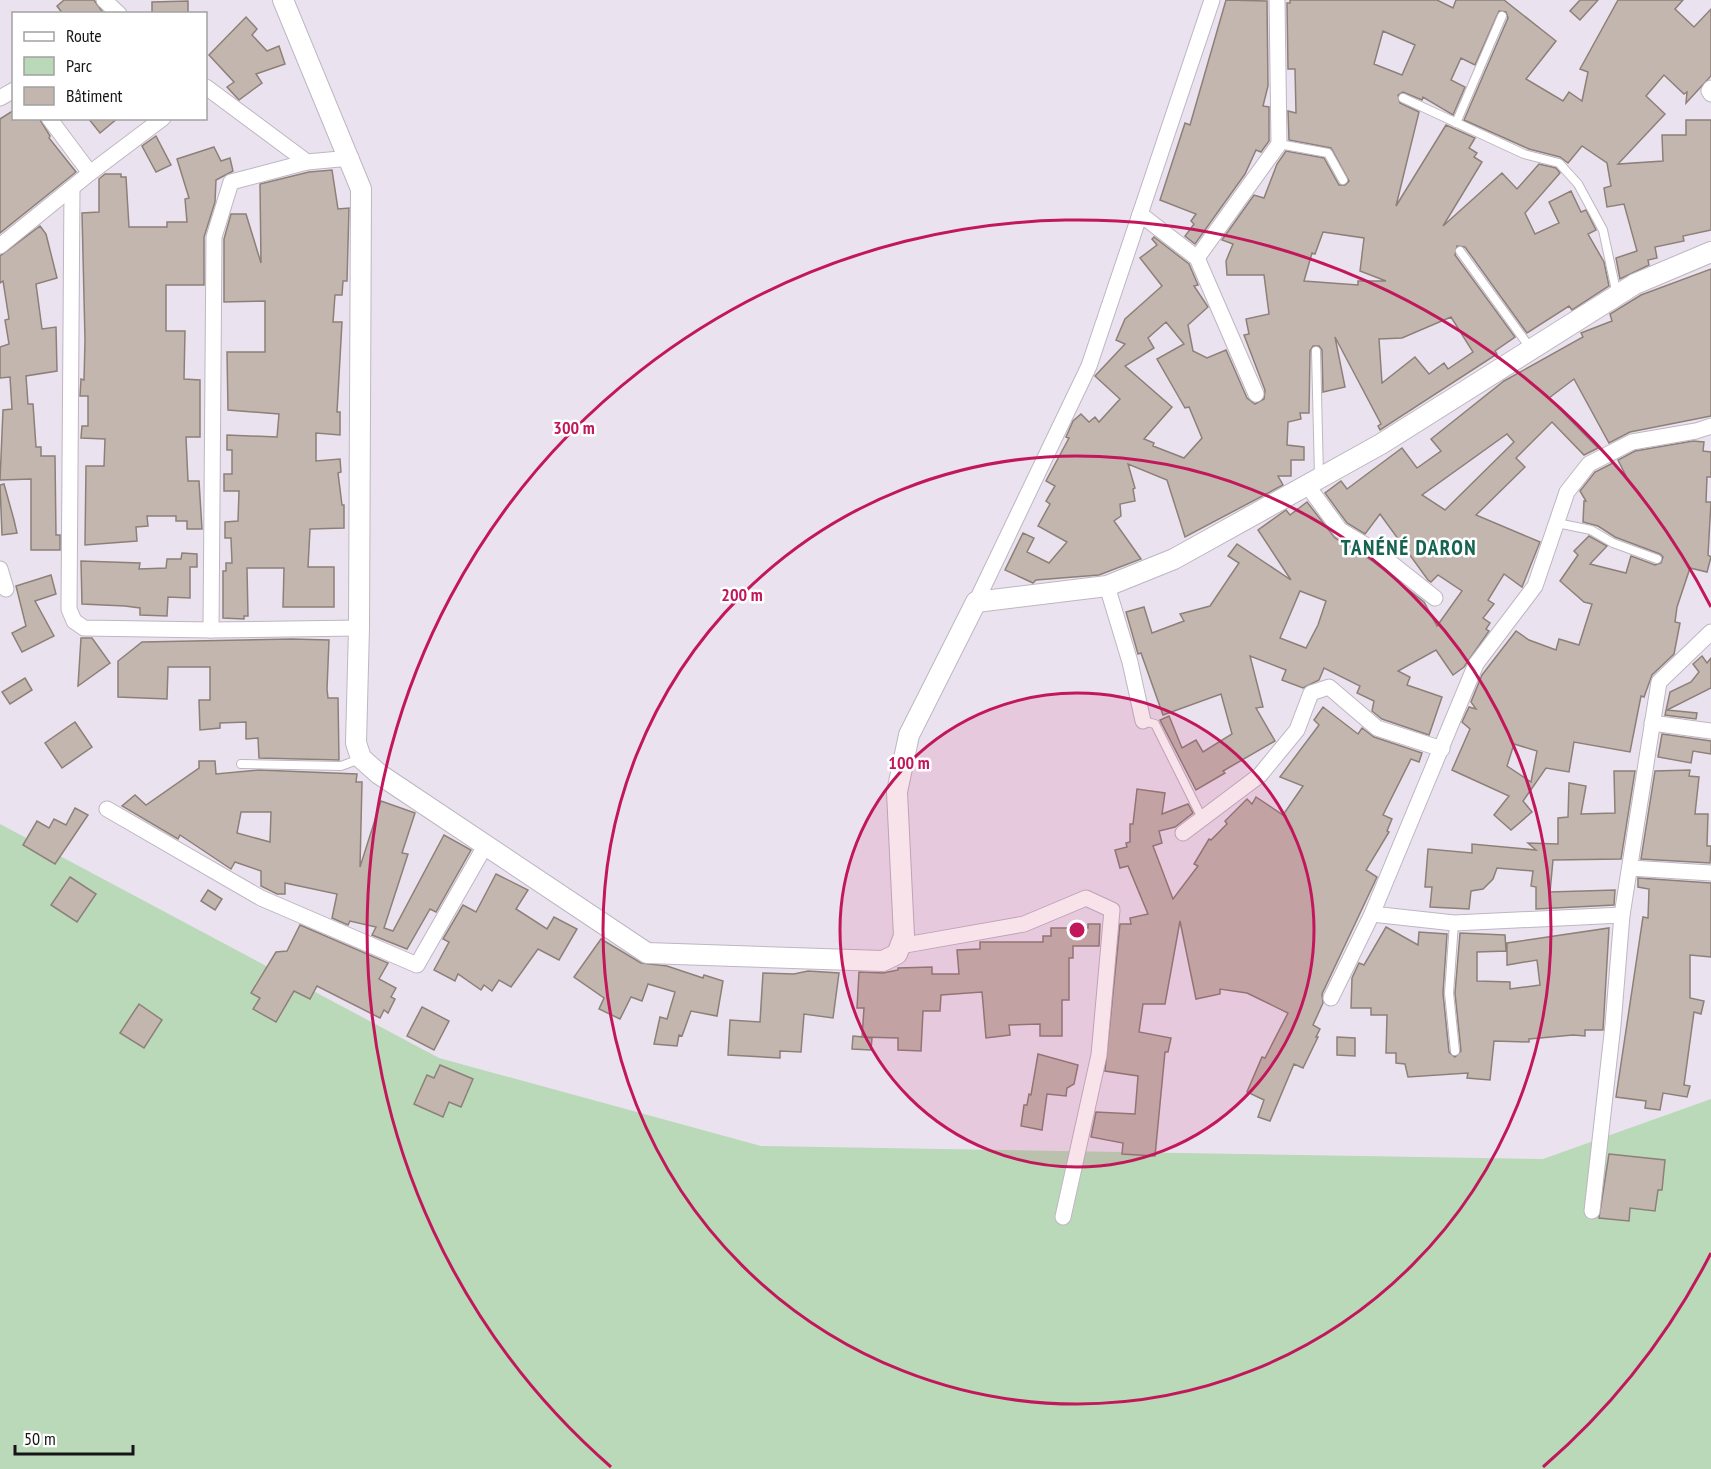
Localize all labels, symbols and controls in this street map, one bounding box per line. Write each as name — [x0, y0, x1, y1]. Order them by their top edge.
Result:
legend — [12, 12, 207, 120]
text: Route — [66, 24, 102, 47]
text: Parc — [66, 54, 93, 77]
text: Bâtiment — [66, 84, 123, 107]
text: 300 m — [553, 416, 595, 439]
district label: TANÉNÉ DARON — [1341, 534, 1477, 561]
text: 200 m — [721, 583, 763, 606]
text: 100 m — [888, 751, 930, 774]
centre of rings — [1067, 920, 1087, 940]
scale bar — [15, 1418, 134, 1456]
text: 50 m — [24, 1427, 56, 1450]

